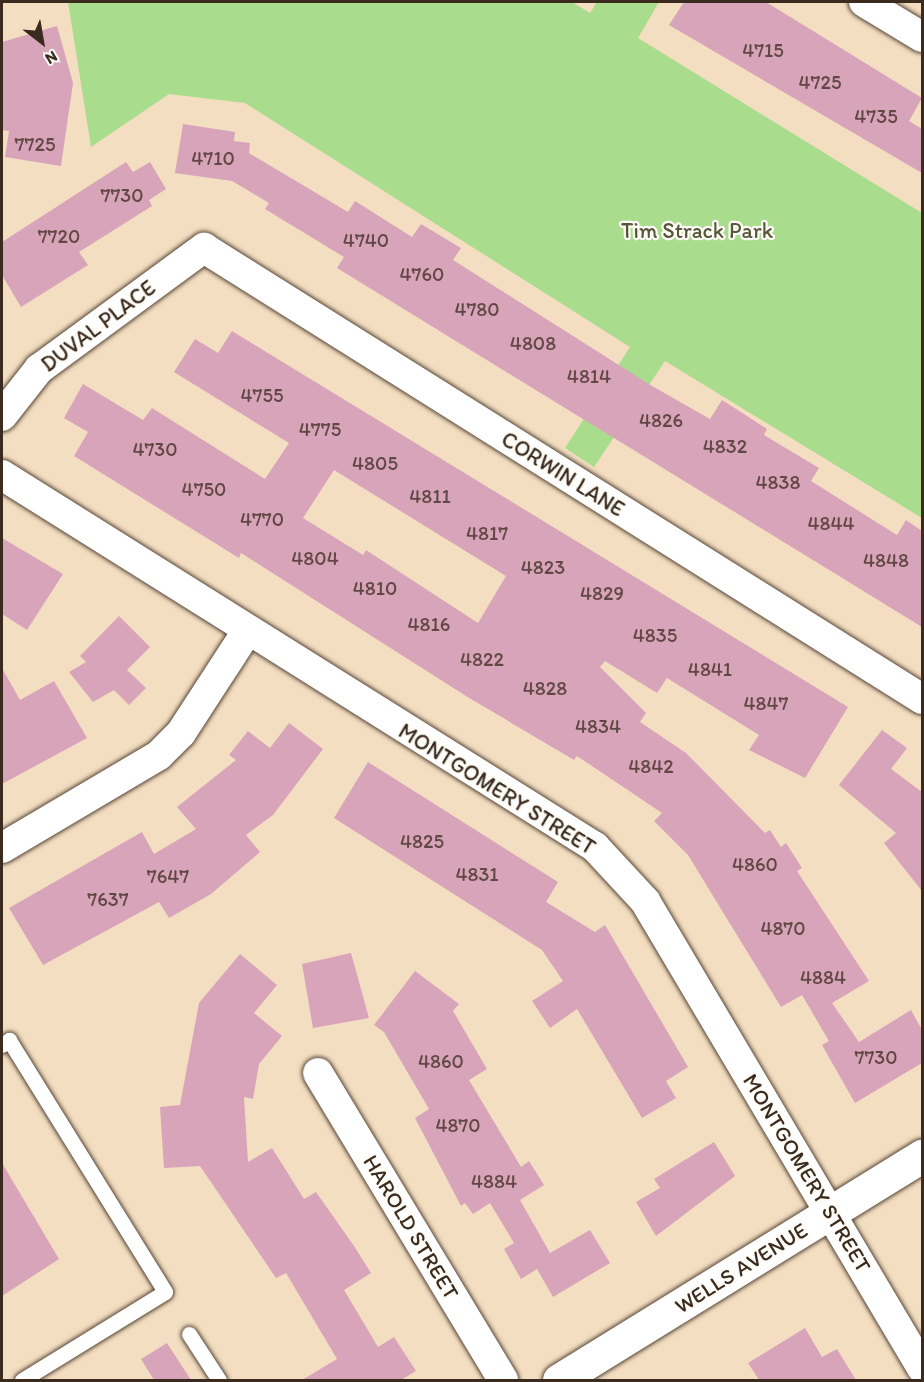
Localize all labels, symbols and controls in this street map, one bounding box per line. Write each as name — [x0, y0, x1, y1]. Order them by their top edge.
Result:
north arrow — [12, 12, 72, 72]
house number: 4715 — [742, 38, 784, 62]
text: N — [42, 47, 61, 69]
house number: 4725 — [799, 70, 841, 94]
house number: 4735 — [854, 104, 898, 128]
house number: 7725 — [15, 132, 55, 156]
house number: 4710 — [191, 146, 235, 170]
house number: 7730 — [100, 183, 144, 207]
park label: Tim Strack Park — [621, 218, 773, 244]
house number: 7720 — [38, 224, 80, 248]
house number: 4740 — [343, 228, 389, 252]
house number: 4760 — [400, 262, 444, 286]
street label: DUVAL PLACE — [36, 274, 160, 378]
house number: 4780 — [454, 297, 500, 321]
house number: 4808 — [510, 331, 556, 355]
house number: 4814 — [567, 364, 611, 388]
house number: 4755 — [241, 383, 283, 407]
house number: 4826 — [639, 408, 683, 432]
house number: 4775 — [299, 417, 341, 441]
street label: CORWIN LANE — [496, 426, 630, 522]
house number: 4832 — [703, 434, 747, 458]
house number: 4730 — [132, 437, 178, 461]
house number: 4805 — [352, 451, 398, 475]
house number: 4838 — [756, 470, 800, 494]
house number: 4750 — [182, 477, 226, 501]
house number: 4811 — [409, 484, 451, 508]
house number: 4770 — [240, 507, 284, 531]
house number: 4844 — [807, 511, 855, 535]
house number: 4817 — [466, 521, 508, 545]
house number: 4804 — [291, 546, 339, 570]
house number: 4848 — [863, 548, 909, 572]
house number: 4823 — [521, 555, 565, 579]
house number: 4810 — [353, 576, 397, 600]
house number: 4829 — [580, 581, 624, 605]
house number: 4816 — [408, 612, 450, 636]
house number: 4835 — [633, 623, 677, 647]
house number: 4822 — [460, 647, 504, 671]
house number: 4841 — [688, 657, 732, 681]
house number: 4828 — [523, 676, 567, 700]
house number: 4847 — [744, 691, 788, 715]
house number: 4834 — [575, 714, 621, 738]
street label: MONTGOMERY STREET — [394, 718, 600, 860]
house number: 4842 — [628, 754, 674, 778]
house number: 4825 — [400, 829, 444, 853]
house number: 4860 — [732, 852, 778, 876]
house number: 4831 — [455, 862, 499, 886]
house number: 7647 — [147, 864, 189, 888]
house number: 7637 — [87, 887, 129, 911]
house number: 4870 — [760, 916, 806, 940]
house number: 4884 — [800, 965, 846, 989]
house number: 7730 — [854, 1045, 898, 1069]
house number: 4860 — [418, 1049, 464, 1073]
street label: MONTGOMERY STREET — [737, 1069, 877, 1277]
house number: 4870 — [435, 1113, 481, 1137]
street label: HAROLD STREET — [357, 1150, 465, 1304]
house number: 4884 — [471, 1169, 517, 1193]
street label: WELLS AVENUE — [670, 1217, 812, 1319]

